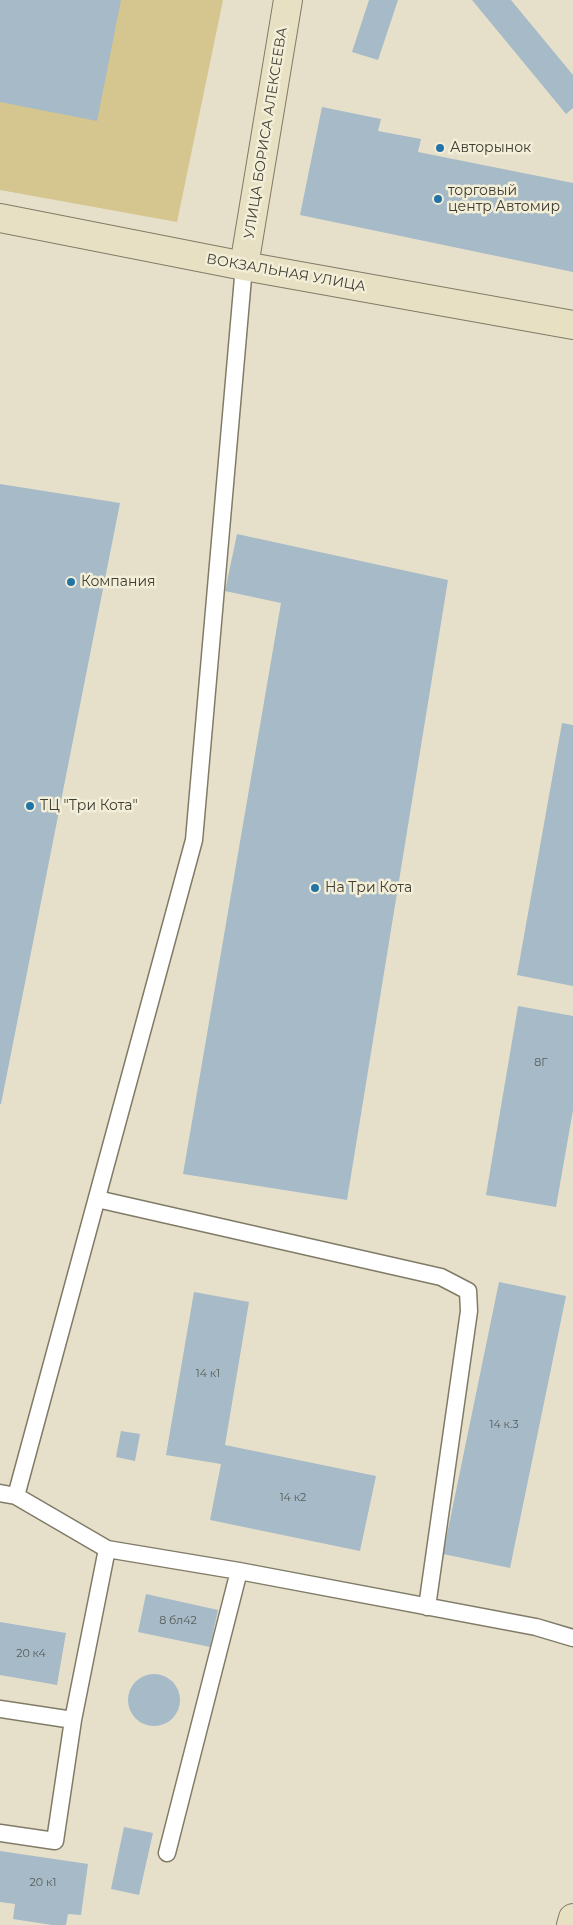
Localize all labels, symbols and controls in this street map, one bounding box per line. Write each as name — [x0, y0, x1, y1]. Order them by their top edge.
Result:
street label: УЛИЦА БОРИСА АЛЕКСЕЕВА — [241, 26, 291, 240]
place label: Авторынок — [450, 140, 531, 156]
marker: Авторынок — [434, 142, 446, 154]
place label: торговый центр Автомир — [448, 183, 560, 216]
marker: торговый центр Автомир — [432, 193, 444, 205]
street label: ВОКЗАЛЬНАЯ УЛИЦА — [205, 251, 367, 295]
place label: Компания — [81, 574, 156, 590]
marker: Компания — [65, 576, 77, 588]
place label: ТЦ "Три Кота" — [40, 798, 138, 814]
marker: ТЦ "Три Кота" — [24, 800, 36, 812]
place label: На Три Кота — [325, 880, 412, 896]
marker: На Три Кота — [309, 882, 321, 894]
house number: 8Г — [534, 1056, 548, 1070]
house number: 14 к1 — [196, 1367, 220, 1381]
house number: 14 к.3 — [489, 1418, 519, 1432]
house number: 14 к2 — [280, 1491, 306, 1505]
house number: 8 бл42 — [159, 1614, 197, 1628]
house number: 20 к4 — [16, 1647, 46, 1661]
house number: 20 к1 — [30, 1876, 56, 1890]

